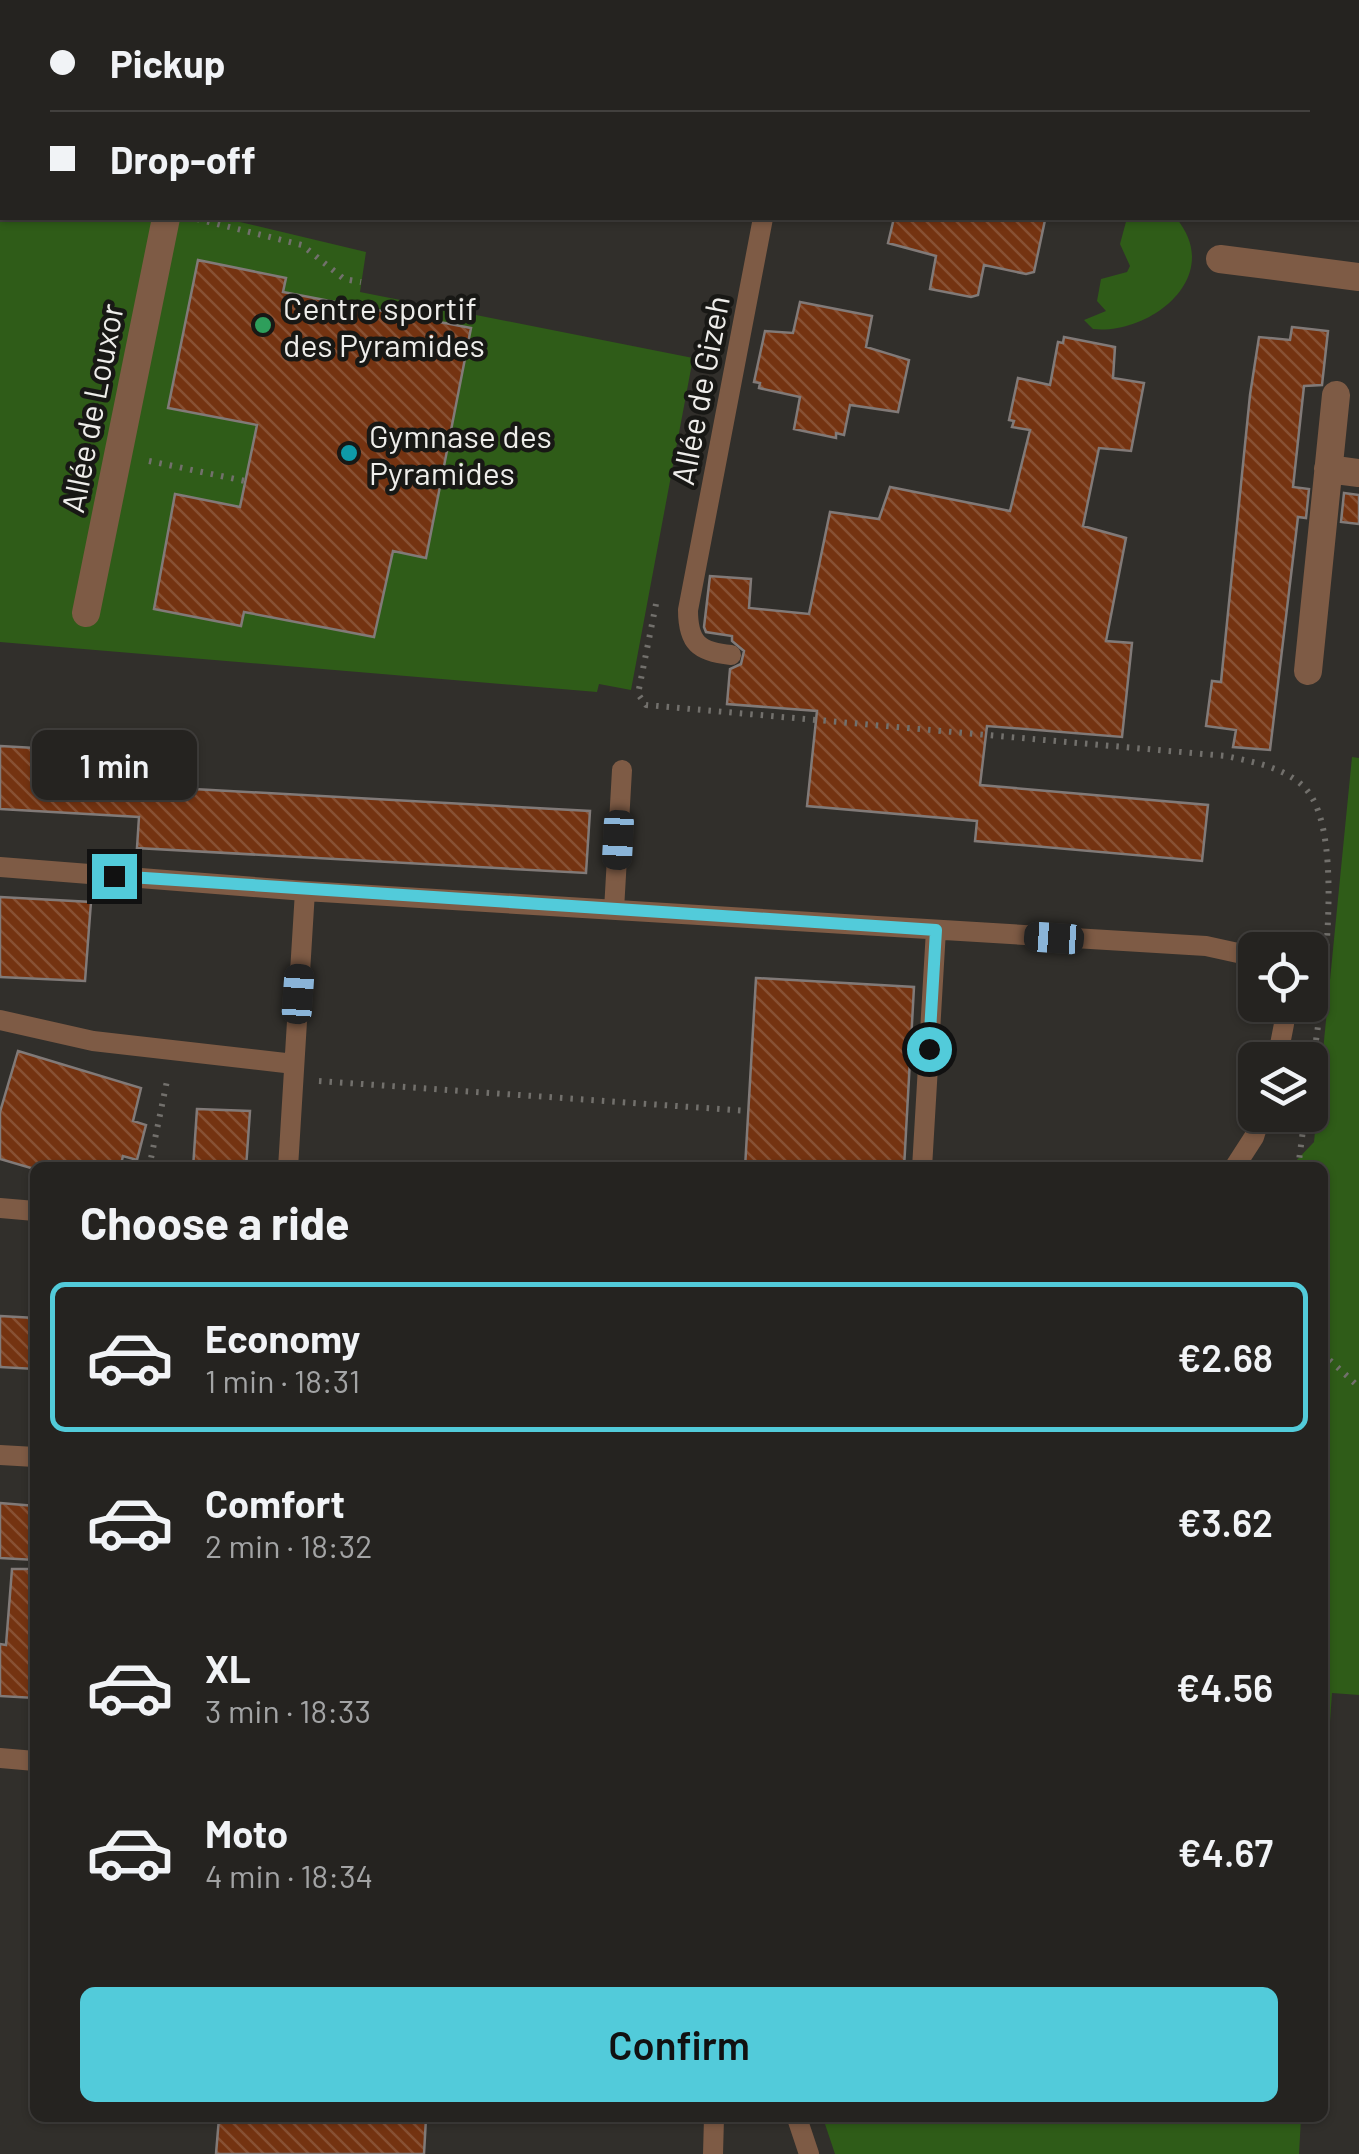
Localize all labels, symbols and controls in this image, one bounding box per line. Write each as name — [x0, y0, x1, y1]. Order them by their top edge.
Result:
text: Pickup — [110, 40, 225, 86]
text: Drop-off — [110, 136, 256, 182]
place label: Centre sportif des Pyramides — [283, 288, 485, 363]
street label: Allée de Gizeh — [662, 292, 736, 488]
street label: Allée de Louxor — [52, 300, 130, 516]
marker: Centre sportif des Pyramides — [252, 314, 274, 336]
place label: Gymnase des Pyramides — [369, 416, 552, 491]
marker: Gymnase des Pyramides — [338, 442, 360, 464]
callout: 1 min — [32, 731, 196, 801]
text: 1 min — [80, 746, 149, 784]
car — [601, 809, 635, 871]
route end — [92, 854, 137, 899]
car — [1023, 921, 1085, 955]
map controls — [1238, 932, 1328, 1132]
button: locate — [1238, 932, 1328, 1022]
car — [281, 963, 315, 1025]
route start — [907, 1027, 952, 1072]
button: layers — [1238, 1042, 1328, 1132]
text: Choose a ride — [80, 1195, 350, 1249]
icon: car — [85, 1312, 175, 1402]
text: Economy — [205, 1315, 360, 1361]
text: €2.68 — [1177, 1334, 1273, 1380]
text: 1 min · 18:31 — [205, 1361, 360, 1399]
icon: car — [85, 1477, 175, 1567]
text: Comfort — [205, 1480, 345, 1526]
text: €3.62 — [1177, 1499, 1273, 1545]
text: 2 min · 18:32 — [205, 1526, 372, 1564]
icon: car — [85, 1642, 175, 1732]
text: XL — [205, 1645, 251, 1691]
text: €4.56 — [1176, 1664, 1273, 1710]
text: 3 min · 18:33 — [205, 1691, 371, 1729]
icon: car — [85, 1807, 175, 1897]
text: Moto — [205, 1810, 288, 1856]
text: €4.67 — [1178, 1829, 1273, 1875]
text: 4 min · 18:34 — [205, 1856, 373, 1894]
button: Confirm — [80, 1987, 1278, 2102]

